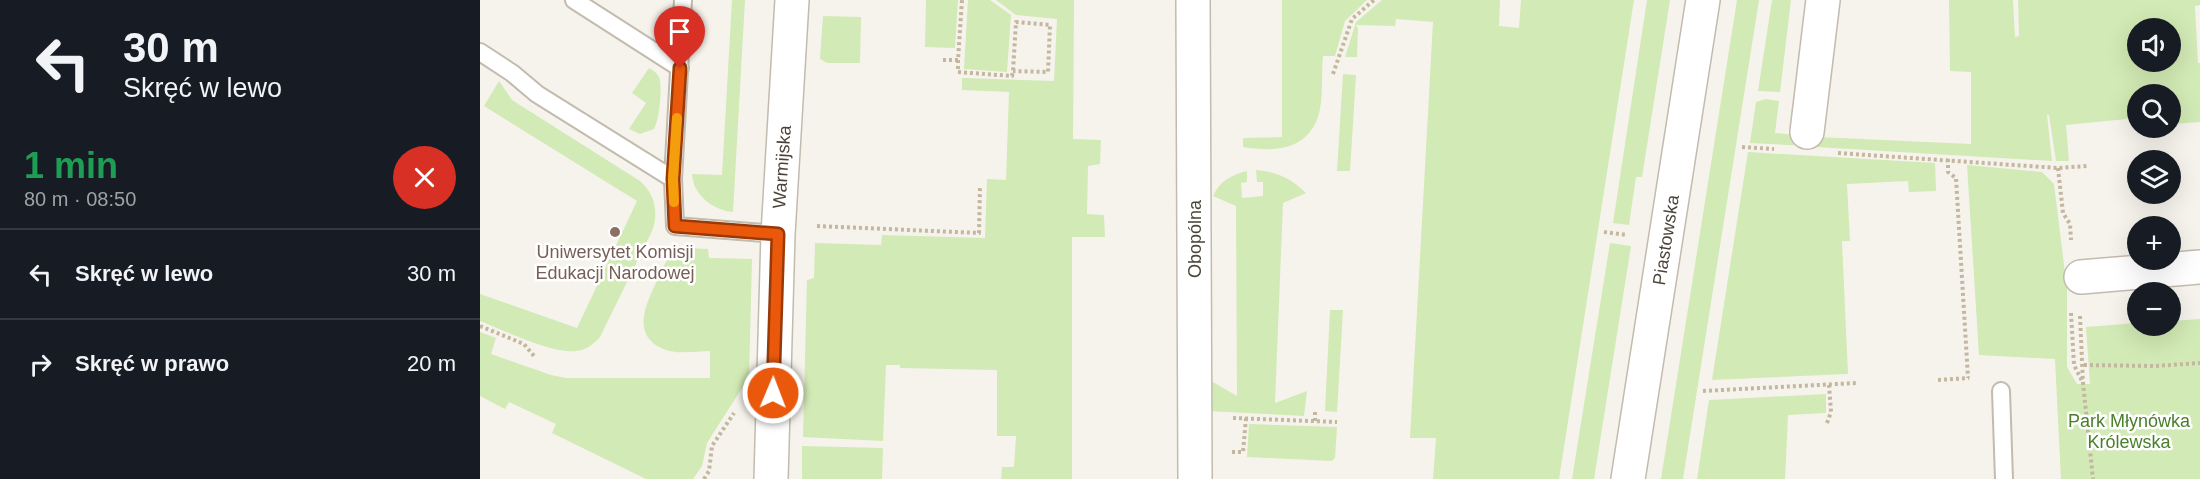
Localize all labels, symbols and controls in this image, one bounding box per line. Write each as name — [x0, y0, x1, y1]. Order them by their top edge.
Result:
pin — [654, 6, 705, 68]
icon: arrive — [663, 15, 696, 48]
map controls — [2127, 18, 2181, 336]
button: sound — [2127, 18, 2181, 72]
icon: left — [24, 24, 102, 102]
text: 30 m — [123, 24, 219, 71]
text: Skręć w lewo — [123, 73, 282, 103]
button: search — [2127, 84, 2181, 138]
street label: Warmijska — [769, 124, 795, 209]
text: 1 min — [24, 145, 118, 186]
button: close — [393, 146, 456, 209]
button: layers — [2127, 150, 2181, 204]
text: 80 m · 08:50 — [24, 188, 136, 210]
street label: Piastowska — [1649, 193, 1683, 287]
street label: Obopólna — [1185, 199, 1205, 278]
button: + — [2127, 216, 2181, 270]
marker: Uniwersytet Komisji Edukacji Narodowej — [608, 225, 622, 239]
place label: Uniwersytet Komisji Edukacji Narodowej — [535, 242, 695, 283]
icon: left — [24, 258, 57, 291]
text: Skręć w lewo — [75, 261, 213, 286]
text: 30 m — [407, 261, 456, 286]
button: − — [2127, 282, 2181, 336]
icon: right — [24, 348, 57, 381]
text: Skręć w prawo — [75, 351, 229, 376]
text: 20 m — [407, 351, 456, 376]
position arrow — [741, 361, 805, 425]
park label: Park Młynówka Królewska — [2068, 411, 2191, 452]

